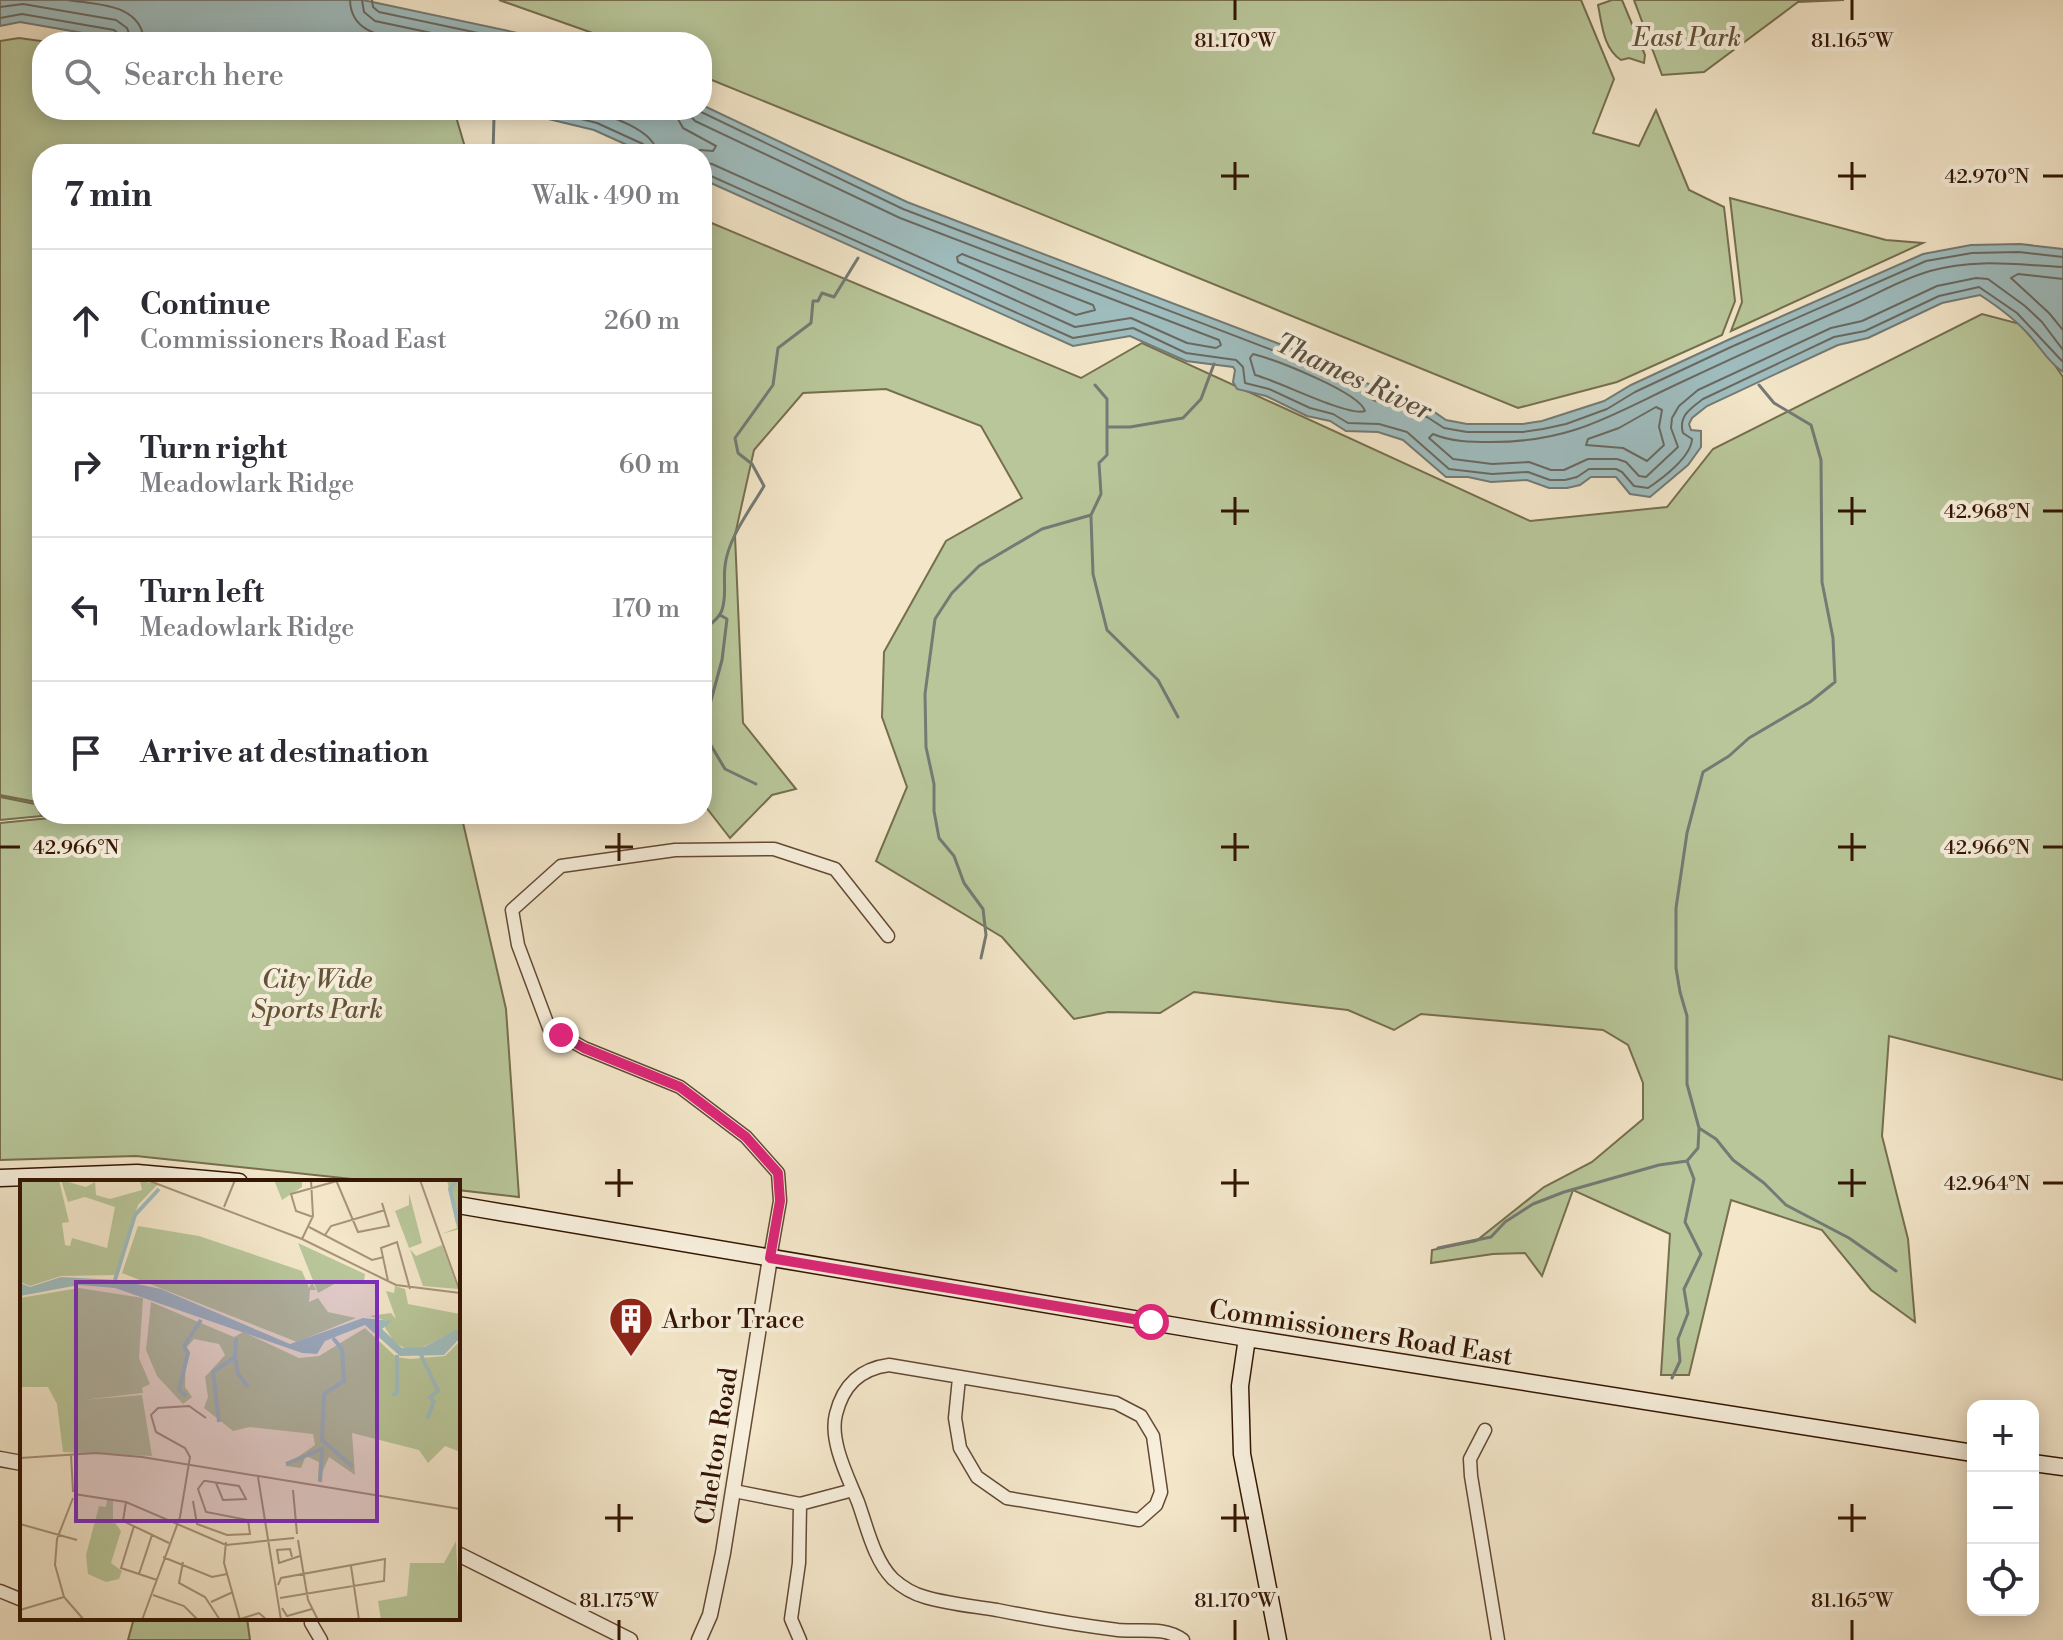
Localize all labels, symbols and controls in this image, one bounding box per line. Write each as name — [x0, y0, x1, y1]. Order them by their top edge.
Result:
park label: East Park — [1632, 22, 1741, 54]
text: 81.170°W — [1194, 29, 1277, 54]
text: 81.165°W — [1811, 29, 1894, 54]
search box — [32, 32, 712, 120]
icon: search — [60, 54, 104, 98]
text: Search here — [124, 57, 284, 95]
text: 42.970°N — [1945, 165, 2030, 190]
text: 7 min — [64, 175, 152, 217]
text: Walk · 490 m — [532, 180, 680, 212]
text: Continue — [140, 286, 271, 324]
icon: ahead — [64, 299, 108, 343]
text: 260 m — [604, 305, 680, 337]
text: Commissioners Road East — [140, 324, 447, 356]
water label: Thames River — [1269, 326, 1438, 429]
text: Turn right — [140, 430, 287, 468]
icon: right — [64, 443, 108, 487]
text: 60 m — [619, 449, 680, 481]
text: Meadowlark Ridge — [140, 468, 354, 500]
text: 42.968°N — [1944, 500, 2030, 525]
text: Turn left — [140, 574, 264, 612]
icon: left — [64, 587, 108, 631]
text: 170 m — [612, 593, 680, 625]
text: Meadowlark Ridge — [140, 612, 354, 644]
icon: arrive — [64, 731, 108, 775]
text: Arrive at destination — [140, 734, 429, 772]
text: 42.966°N — [33, 836, 119, 861]
text: 42.966°N — [1944, 836, 2030, 861]
park label: City Wide Sports Park — [251, 964, 383, 1026]
route end — [543, 1017, 579, 1053]
text: 42.964°N — [1944, 1172, 2030, 1197]
inset map — [20, 1180, 460, 1620]
street label: Commissioners Road East — [1207, 1293, 1515, 1373]
building icon: Arbor Trace — [607, 1295, 655, 1358]
place label: Arbor Trace — [661, 1304, 805, 1336]
route start — [1133, 1304, 1169, 1340]
street label: Chelton Road — [689, 1365, 745, 1527]
map controls — [1967, 1400, 2039, 1616]
button: + — [1967, 1400, 2039, 1472]
button: − — [1967, 1472, 2039, 1544]
button: locate — [1967, 1544, 2039, 1616]
text: 81.175°W — [579, 1589, 660, 1614]
text: 81.170°W — [1194, 1589, 1277, 1614]
text: 81.165°W — [1811, 1589, 1894, 1614]

